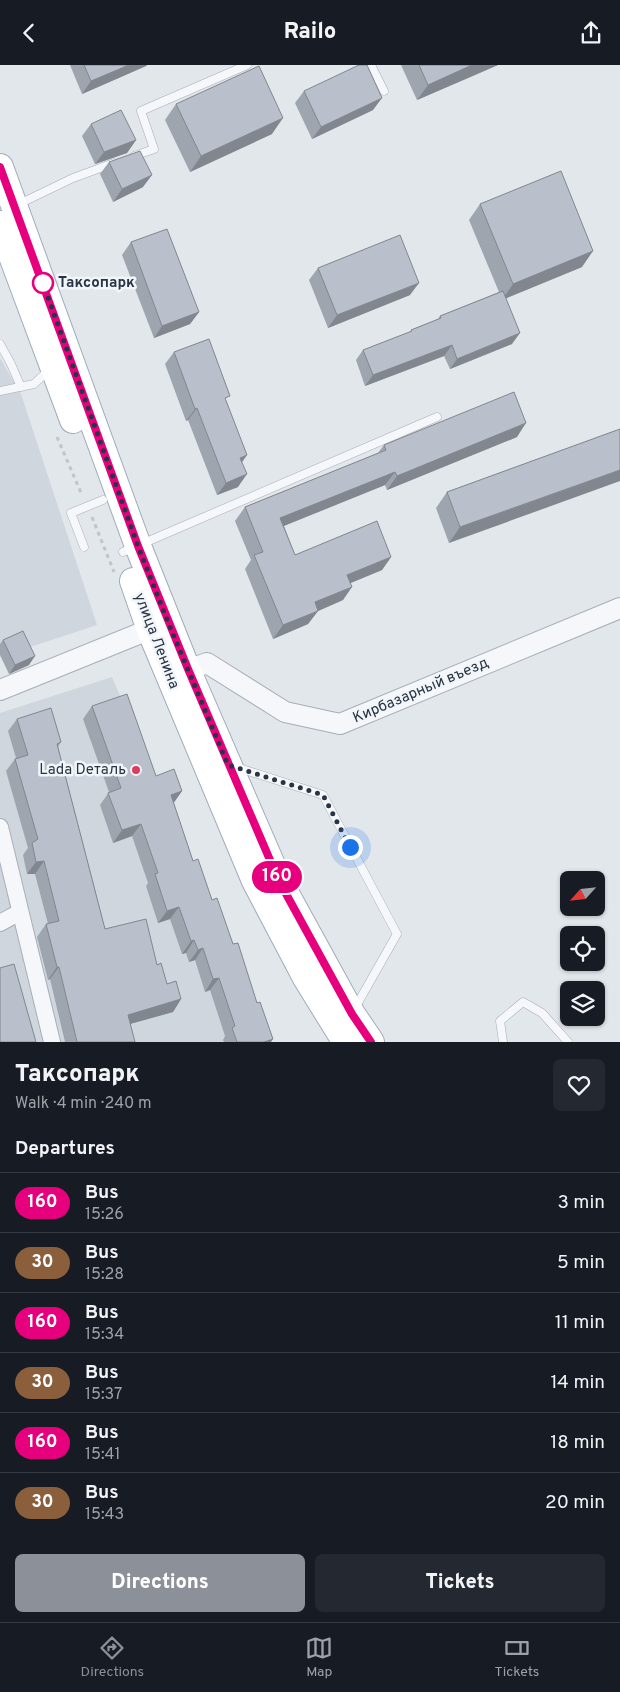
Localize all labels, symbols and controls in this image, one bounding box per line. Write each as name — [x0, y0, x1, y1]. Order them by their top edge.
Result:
icon: back — [15, 19, 43, 47]
text: Railo — [284, 19, 336, 46]
icon: share — [577, 19, 605, 47]
marker: Таксопарк — [32, 272, 54, 294]
place label: Таксопарк — [58, 274, 135, 293]
street label: улица Ленина — [129, 590, 183, 692]
street label: Кирбазарный въезд — [350, 654, 492, 728]
place label: Lada Dеталь — [39, 761, 126, 780]
marker: Lada Dеталь — [130, 764, 142, 776]
your location — [338, 835, 363, 860]
line badge: 160 — [248, 861, 306, 893]
text: 160 — [262, 865, 292, 888]
north arrow — [560, 871, 605, 916]
map controls — [560, 871, 605, 1026]
button: locate — [560, 926, 605, 971]
button: layers — [560, 981, 605, 1026]
button: heart — [553, 1059, 605, 1111]
text: Таксопарк — [15, 1060, 140, 1090]
text: Walk · 4 min · 240 m — [15, 1094, 152, 1114]
text: Departures — [15, 1137, 115, 1161]
text: Bus — [85, 1181, 119, 1205]
text: 160 — [27, 1191, 58, 1214]
text: 3 min — [557, 1191, 605, 1215]
text: 15:26 — [85, 1205, 124, 1225]
text: Bus — [85, 1241, 119, 1265]
text: 30 — [31, 1251, 54, 1274]
text: 5 min — [557, 1251, 605, 1275]
text: 15:28 — [85, 1265, 124, 1285]
text: Bus — [85, 1301, 119, 1325]
text: 160 — [27, 1311, 58, 1334]
text: 11 min — [555, 1311, 605, 1335]
text: 15:34 — [85, 1325, 124, 1345]
text: Bus — [85, 1361, 119, 1385]
text: 30 — [31, 1371, 54, 1394]
text: 14 min — [550, 1371, 605, 1395]
text: 15:37 — [85, 1385, 122, 1405]
text: Bus — [85, 1421, 119, 1445]
text: 160 — [27, 1431, 58, 1454]
text: 18 min — [550, 1431, 605, 1455]
text: 15:41 — [85, 1445, 120, 1465]
text: Bus — [85, 1481, 119, 1505]
text: 30 — [31, 1491, 54, 1514]
text: 20 min — [545, 1491, 605, 1515]
text: 15:43 — [85, 1505, 124, 1525]
button: Directions — [15, 1554, 305, 1612]
button: Tickets — [315, 1554, 605, 1612]
tab: Directions — [81, 1634, 144, 1681]
tab: Map — [305, 1634, 333, 1681]
tab: Tickets — [495, 1634, 539, 1681]

